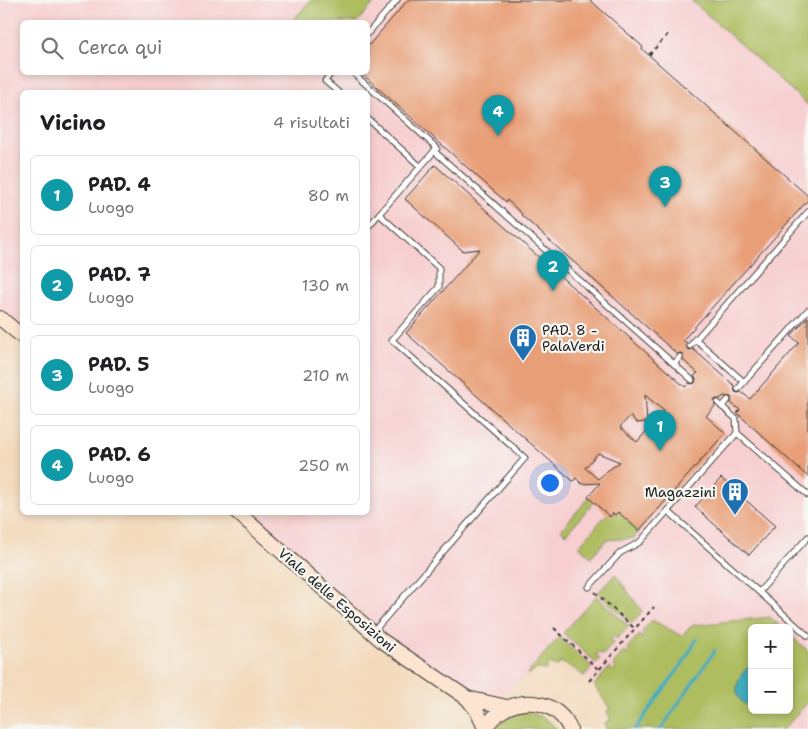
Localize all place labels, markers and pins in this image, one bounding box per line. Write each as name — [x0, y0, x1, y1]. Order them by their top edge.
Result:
pin: 4 — [482, 95, 514, 136]
pin: 3 — [649, 166, 681, 207]
pin: 2 — [537, 250, 569, 291]
place label: PAD. 8 - PalaVerdi — [542, 321, 605, 355]
building icon: PAD. 8 - PalaVerdi — [508, 323, 538, 362]
pin: 1 — [644, 410, 676, 451]
building icon: Magazzini — [720, 477, 750, 516]
place label: Magazzini — [645, 483, 716, 501]

